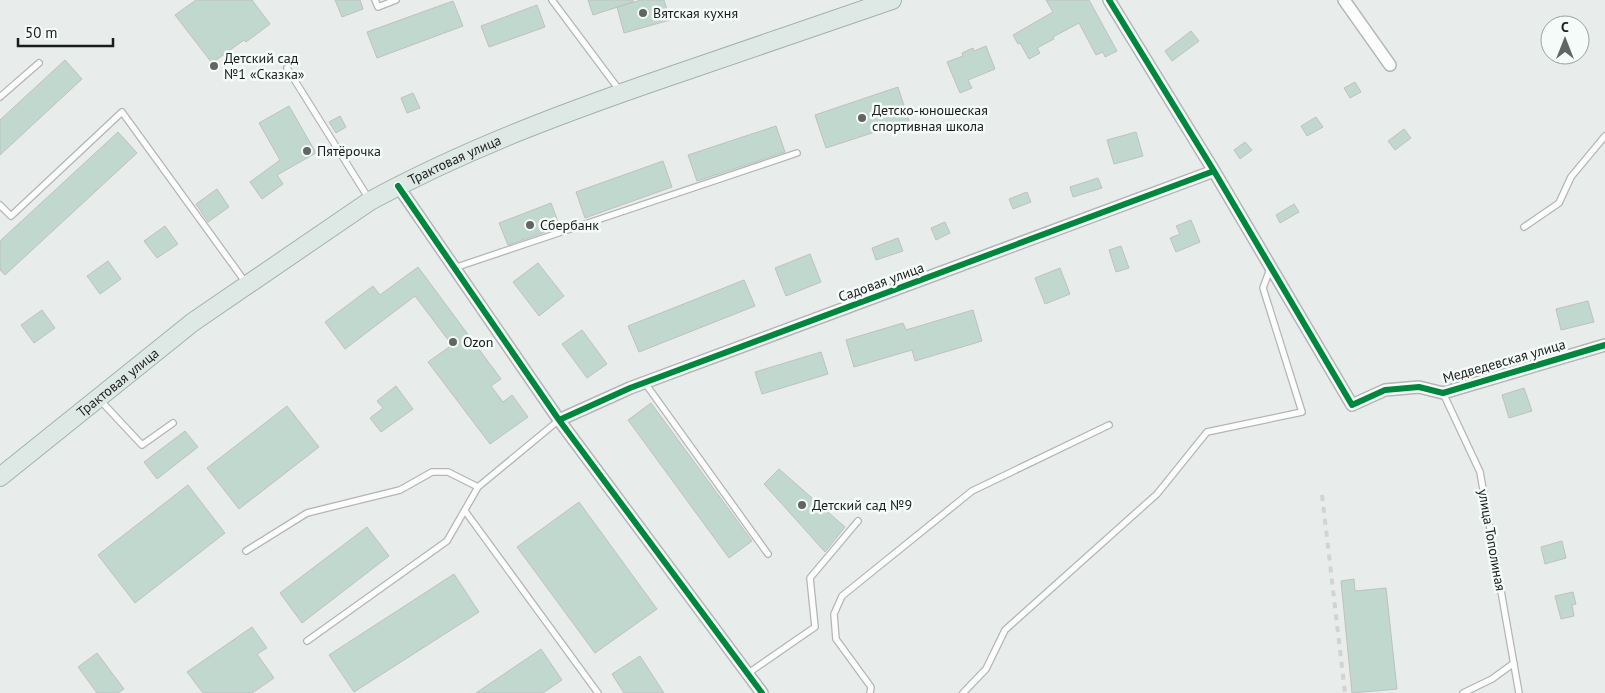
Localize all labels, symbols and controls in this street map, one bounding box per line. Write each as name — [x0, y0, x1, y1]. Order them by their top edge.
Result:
place label: Вятская кухня — [653, 4, 738, 22]
marker: Вятская кухня — [637, 7, 649, 19]
scale bar — [18, 15, 112, 47]
north arrow — [1540, 15, 1590, 65]
text: С — [1561, 18, 1569, 36]
text: 50 m — [25, 23, 58, 42]
place label: Детский сад №1 «Сказка» — [224, 49, 305, 83]
marker: Детский сад №1 «Сказка» — [208, 60, 220, 72]
place label: Детско-юношеская спортивная школа — [872, 101, 988, 135]
marker: Детско-юношеская спортивная школа — [856, 112, 868, 124]
street label: Трактовая улица — [405, 131, 504, 189]
place label: Пятёрочка — [317, 142, 381, 160]
marker: Пятёрочка — [301, 145, 313, 157]
place label: Сбербанк — [540, 216, 599, 234]
marker: Сбербанк — [524, 219, 536, 231]
street label: Садовая улица — [836, 258, 926, 306]
place label: Ozon — [463, 333, 493, 351]
street label: Медведевская улица — [1441, 335, 1568, 387]
marker: Ozon — [447, 336, 459, 348]
street label: Трактовая улица — [73, 344, 163, 421]
street label: улица Тополиная — [1474, 488, 1510, 592]
place label: Детский сад №9 — [812, 496, 912, 514]
marker: Детский сад №9 — [796, 499, 808, 511]

